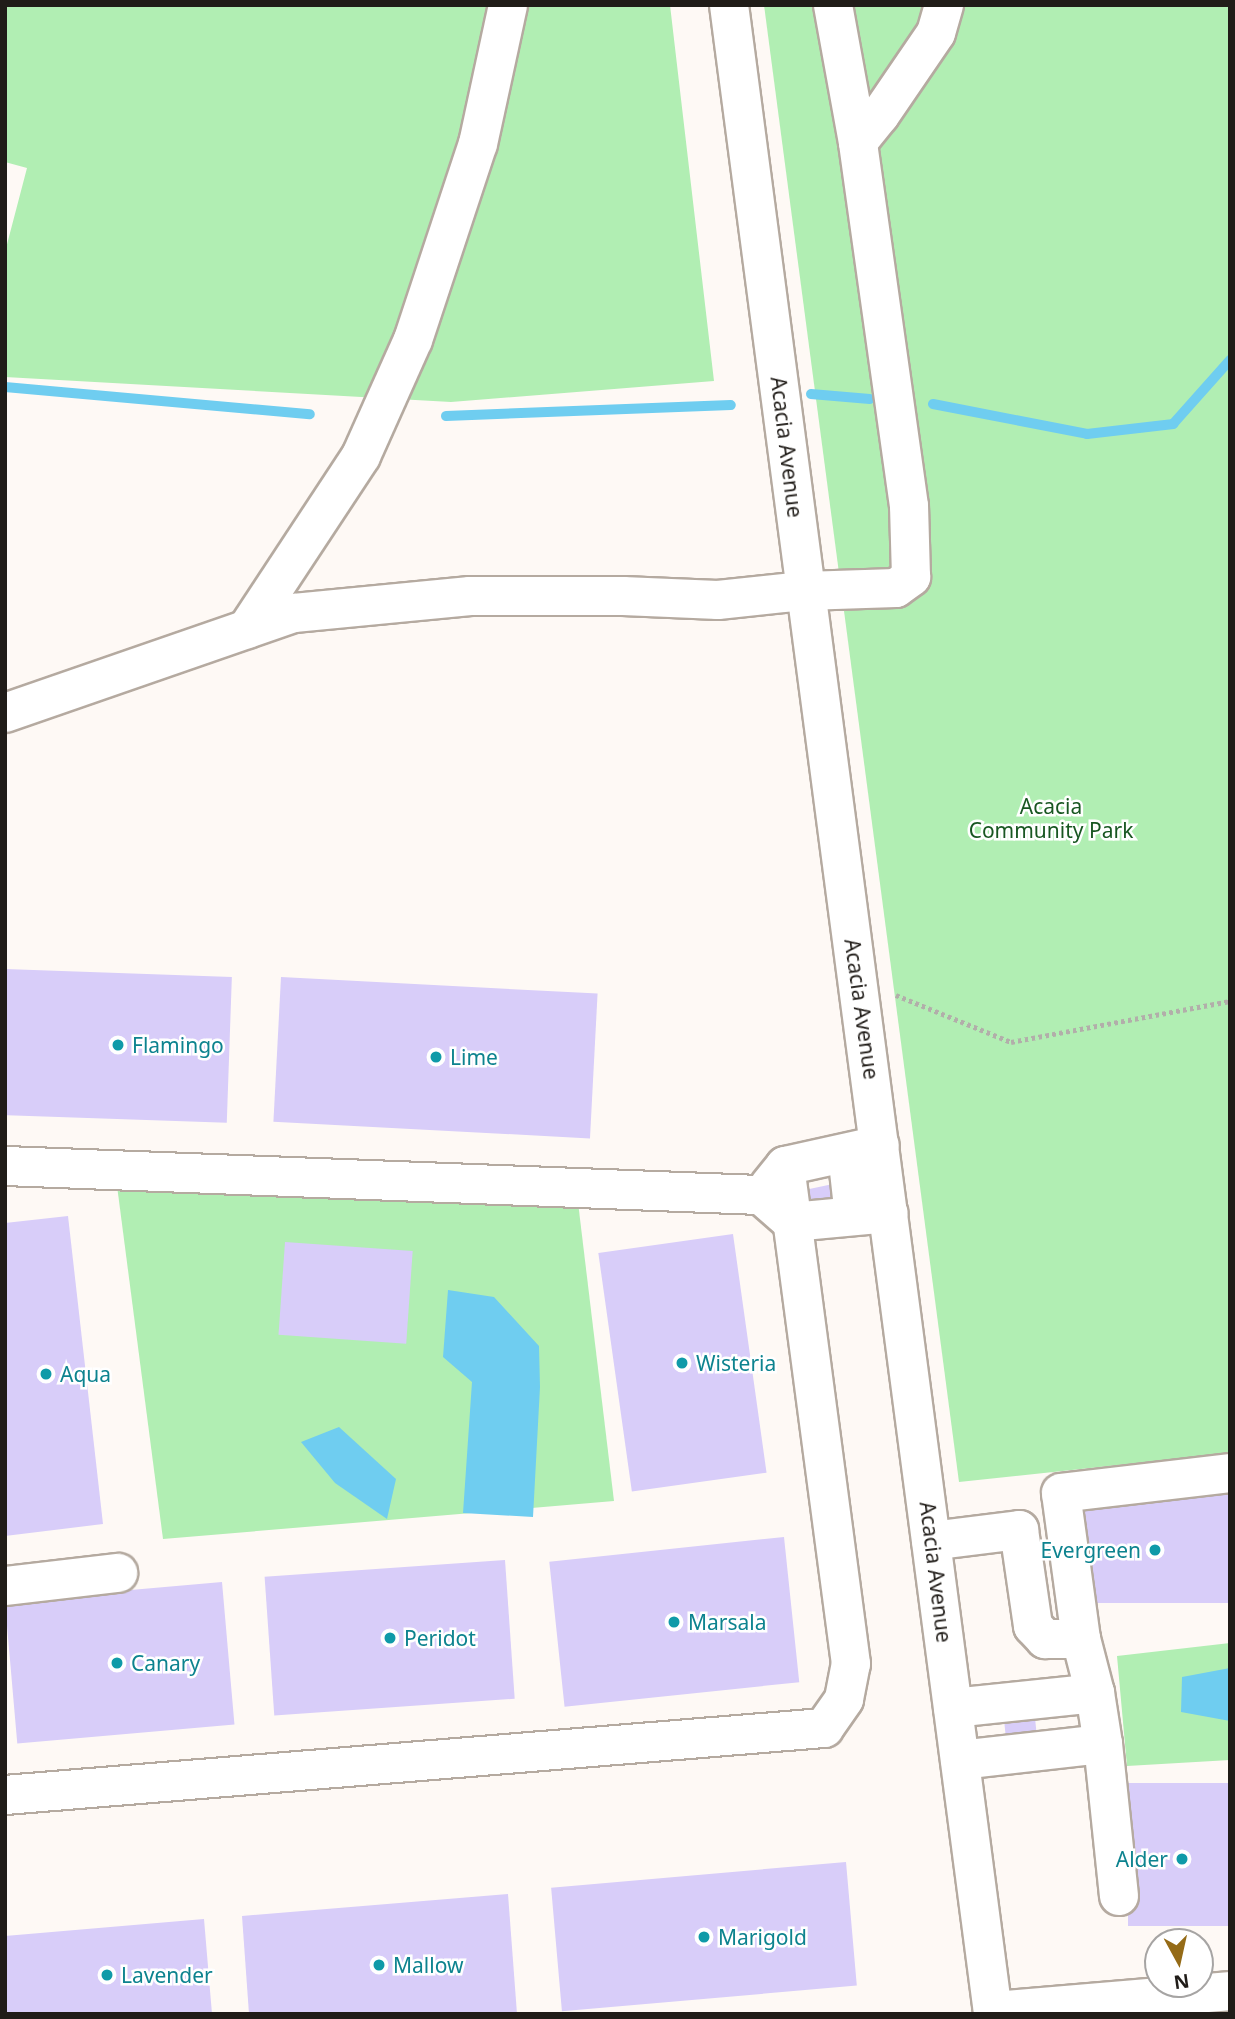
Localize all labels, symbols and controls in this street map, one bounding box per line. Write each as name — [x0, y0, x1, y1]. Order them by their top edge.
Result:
street label: Acacia Avenue — [766, 375, 808, 519]
park label: Acacia Community Park — [969, 793, 1133, 843]
street label: Acacia Avenue — [840, 937, 884, 1081]
place label: Flamingo — [132, 1032, 224, 1058]
marker: Flamingo — [110, 1037, 126, 1053]
place label: Lime — [450, 1044, 498, 1070]
marker: Lime — [428, 1049, 444, 1065]
place label: Wisteria — [696, 1350, 776, 1376]
marker: Wisteria — [674, 1355, 690, 1371]
place label: Aqua — [60, 1361, 111, 1387]
marker: Aqua — [38, 1366, 54, 1382]
street label: Acacia Avenue — [915, 1500, 957, 1644]
place label: Evergreen — [1041, 1537, 1141, 1563]
marker: Evergreen — [1147, 1542, 1163, 1558]
place label: Marsala — [688, 1609, 767, 1635]
marker: Marsala — [666, 1614, 682, 1630]
place label: Peridot — [404, 1625, 476, 1651]
marker: Peridot — [382, 1630, 398, 1646]
place label: Canary — [131, 1650, 200, 1676]
marker: Canary — [109, 1655, 125, 1671]
place label: Alder — [1116, 1846, 1168, 1872]
marker: Alder — [1174, 1851, 1190, 1867]
place label: Marigold — [718, 1924, 807, 1950]
north arrow — [1144, 1928, 1214, 1998]
marker: Marigold — [696, 1929, 712, 1945]
place label: Mallow — [393, 1952, 463, 1978]
marker: Mallow — [371, 1957, 387, 1973]
place label: Lavender — [121, 1962, 213, 1988]
marker: Lavender — [99, 1967, 115, 1983]
text: N — [1172, 1968, 1191, 1996]

